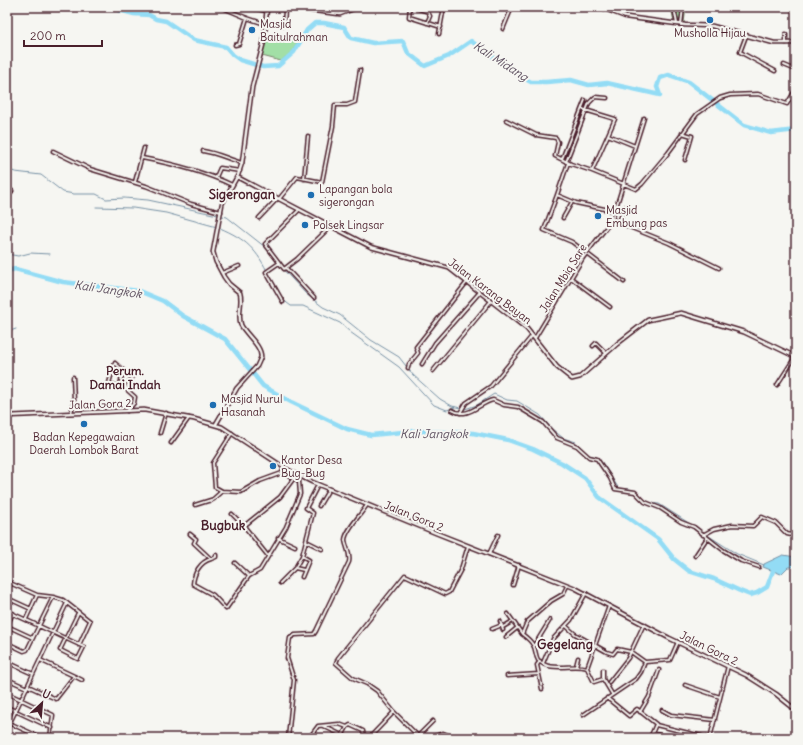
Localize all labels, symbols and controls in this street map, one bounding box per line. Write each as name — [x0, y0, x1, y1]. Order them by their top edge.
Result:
marker: Musholla Hijau — [705, 15, 715, 25]
place label: Masjid Baitulrahman — [260, 17, 328, 44]
scale bar — [24, 22, 102, 48]
marker: Masjid Baitulrahman — [247, 25, 257, 35]
place label: Musholla Hijau — [674, 26, 747, 40]
text: 200 m — [30, 28, 66, 43]
water label: Kali Midang — [471, 38, 532, 85]
place label: Lapangan bola sigerongan — [319, 182, 393, 209]
district label: Sigerongan — [209, 186, 276, 203]
marker: Lapangan bola sigerongan — [306, 190, 316, 200]
place label: Masjid Embung pas — [606, 203, 667, 230]
marker: Masjid Embung pas — [593, 211, 603, 221]
place label: Polsek Lingsar — [313, 218, 384, 232]
marker: Polsek Lingsar — [300, 220, 310, 230]
street label: Jalan Mbiq Sare — [536, 241, 590, 315]
street label: Jalan Karang Bayan — [446, 255, 534, 327]
water label: Kali Jangkok — [73, 277, 144, 301]
district label: Perum. Damai Indah — [89, 363, 161, 392]
place label: Masjid Nurul Hasanah — [221, 392, 282, 419]
street label: Jalan Gora 2 — [68, 396, 132, 412]
marker: Masjid Nurul Hasanah — [208, 400, 218, 410]
marker: Badan Kepegawaian Daerah Lombok Barat — [79, 419, 89, 429]
water label: Kali Jangkok — [400, 426, 469, 441]
place label: Badan Kepegawaian Daerah Lombok Barat — [29, 430, 139, 457]
place label: Kantor Desa Bug-Bug — [281, 453, 342, 480]
marker: Kantor Desa Bug-Bug — [268, 461, 278, 471]
street label: Jalan Gora 2 — [382, 498, 446, 534]
district label: Bugbuk — [201, 517, 246, 534]
street label: Jalan Gora 2 — [678, 628, 740, 668]
district label: Gegelang — [537, 636, 593, 653]
north arrow — [22, 683, 62, 723]
text: U — [40, 686, 53, 702]

